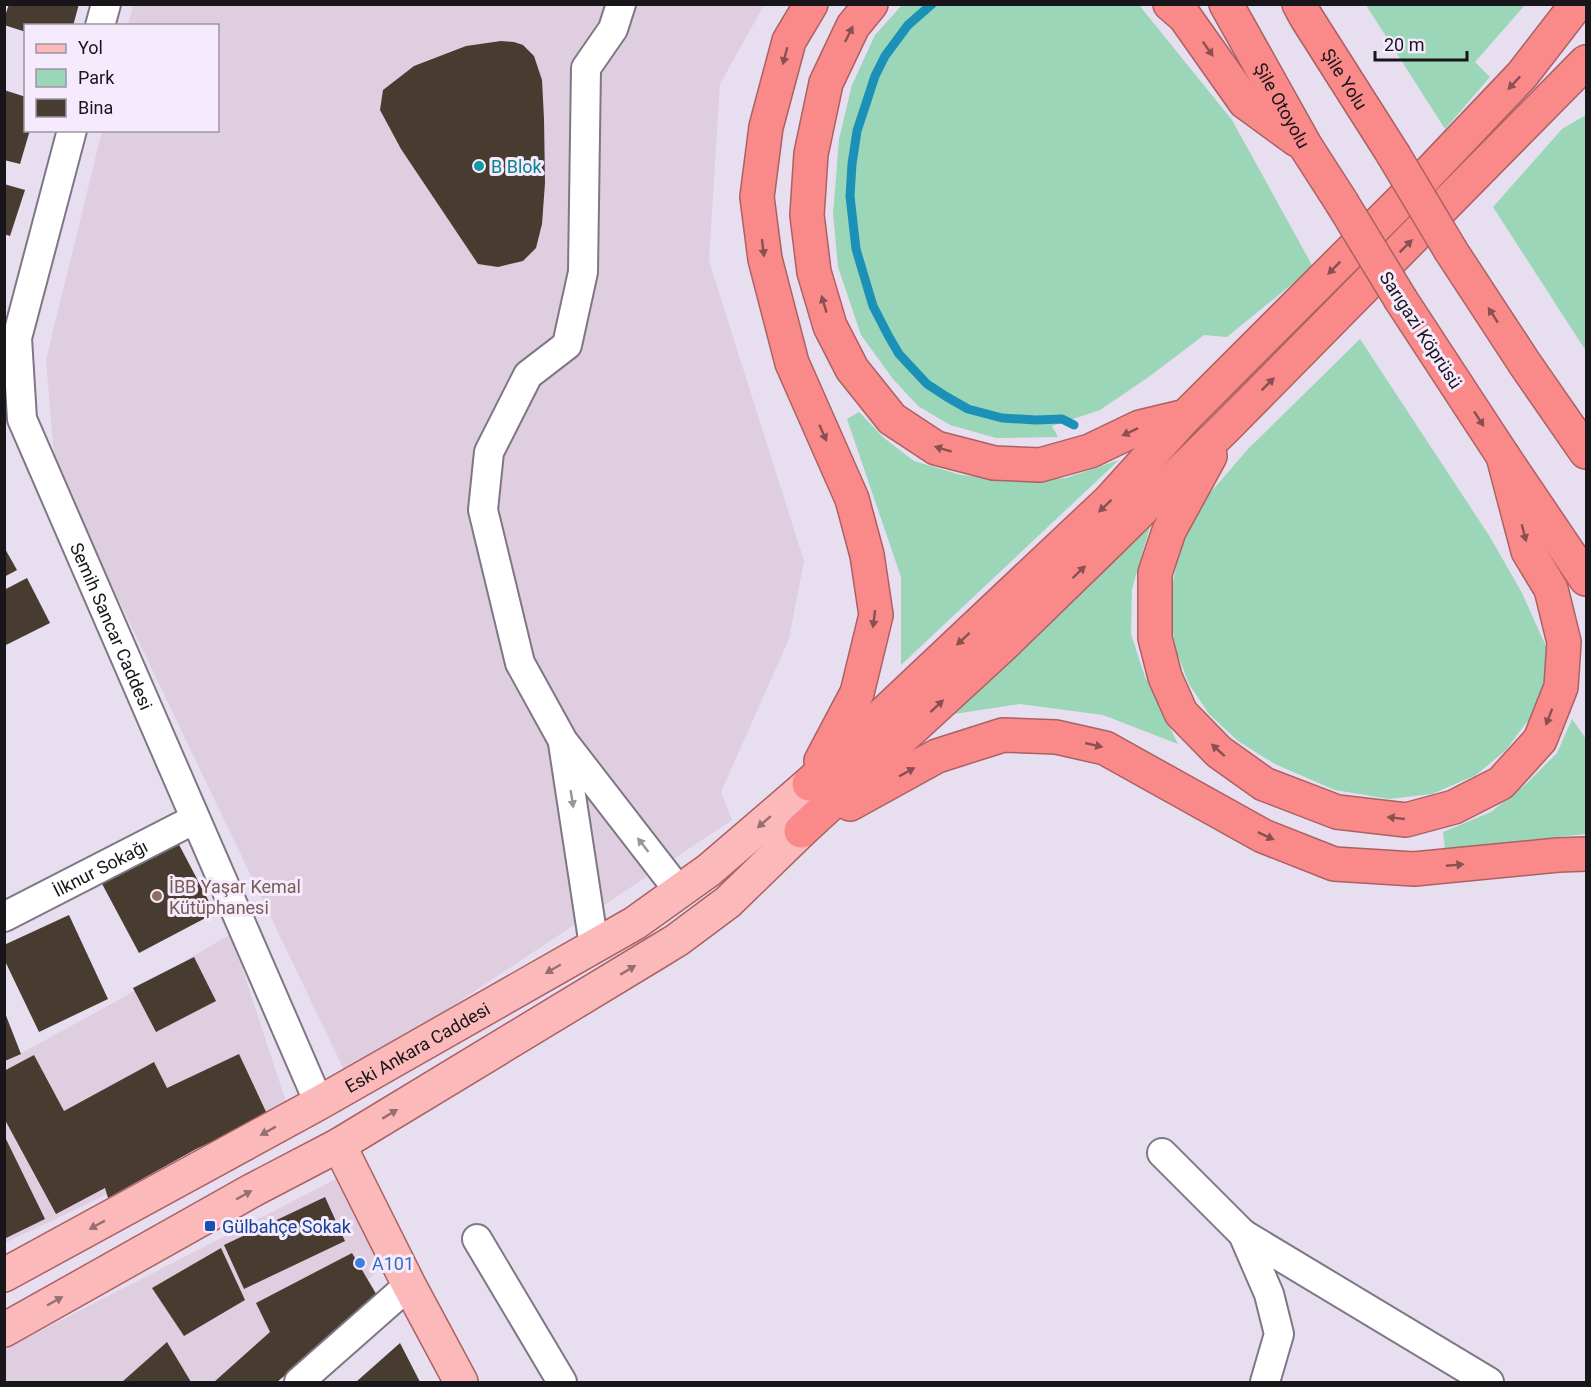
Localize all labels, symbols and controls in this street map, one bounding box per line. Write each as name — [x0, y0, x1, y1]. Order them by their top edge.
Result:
legend — [24, 24, 219, 132]
scale bar — [1375, 24, 1466, 62]
one-way arrow — [844, 25, 854, 42]
text: 20 m — [1384, 34, 1424, 55]
text: Yol — [78, 37, 103, 58]
one-way arrow — [1202, 41, 1213, 57]
street label: Şile Yolu — [1318, 44, 1372, 113]
one-way arrow — [780, 48, 789, 66]
street label: Şile Otoyolu — [1250, 59, 1315, 152]
text: Park — [78, 67, 115, 88]
one-way arrow — [1508, 75, 1521, 90]
text: Bina — [78, 97, 113, 118]
place label: B Blok — [491, 156, 543, 177]
marker: B Blok — [472, 159, 486, 173]
one-way arrow — [759, 239, 768, 258]
one-way arrow — [1398, 239, 1412, 253]
one-way arrow — [1328, 260, 1342, 274]
street label: Sarıgazi Köprüsü — [1375, 268, 1467, 392]
one-way arrow — [819, 295, 828, 313]
one-way arrow — [1487, 308, 1499, 324]
one-way arrow — [1261, 377, 1276, 391]
one-way arrow — [1473, 411, 1485, 427]
one-way arrow — [818, 424, 828, 442]
one-way arrow — [1122, 428, 1139, 437]
one-way arrow — [934, 444, 952, 454]
one-way arrow — [1098, 498, 1112, 512]
one-way arrow — [1519, 524, 1529, 542]
street label: Semih Sancar Caddesi — [66, 539, 157, 713]
one-way arrow — [1071, 565, 1086, 579]
one-way arrow — [869, 610, 878, 629]
one-way arrow — [955, 632, 970, 646]
one-way arrow — [929, 700, 944, 713]
one-way arrow — [1544, 709, 1554, 727]
one-way arrow — [1085, 741, 1103, 751]
one-way arrow — [1211, 744, 1226, 757]
one-way arrow — [899, 767, 916, 777]
one-way arrow — [567, 789, 576, 808]
one-way arrow — [1386, 814, 1405, 823]
one-way arrow — [757, 815, 772, 828]
one-way arrow — [1257, 832, 1274, 841]
street label: İlknur Sokağı — [49, 835, 151, 901]
one-way arrow — [637, 837, 650, 853]
one-way arrow — [1446, 860, 1465, 870]
place label: İBB Yaşar Kemal Kütüphanesi — [169, 876, 301, 918]
marker: İBB Yaşar Kemal Kütüphanesi — [150, 889, 164, 903]
one-way arrow — [545, 964, 562, 974]
one-way arrow — [620, 965, 637, 975]
street label: Eski Ankara Caddesi — [341, 998, 493, 1097]
one-way arrow — [382, 1109, 398, 1120]
one-way arrow — [259, 1126, 276, 1136]
one-way arrow — [236, 1190, 252, 1201]
place label: Gülbahçe Sokak — [222, 1216, 352, 1237]
marker: Gülbahçe Sokak — [203, 1219, 217, 1233]
one-way arrow — [88, 1220, 105, 1230]
place label: A101 — [372, 1253, 414, 1274]
marker: A101 — [353, 1256, 367, 1270]
one-way arrow — [47, 1297, 64, 1307]

